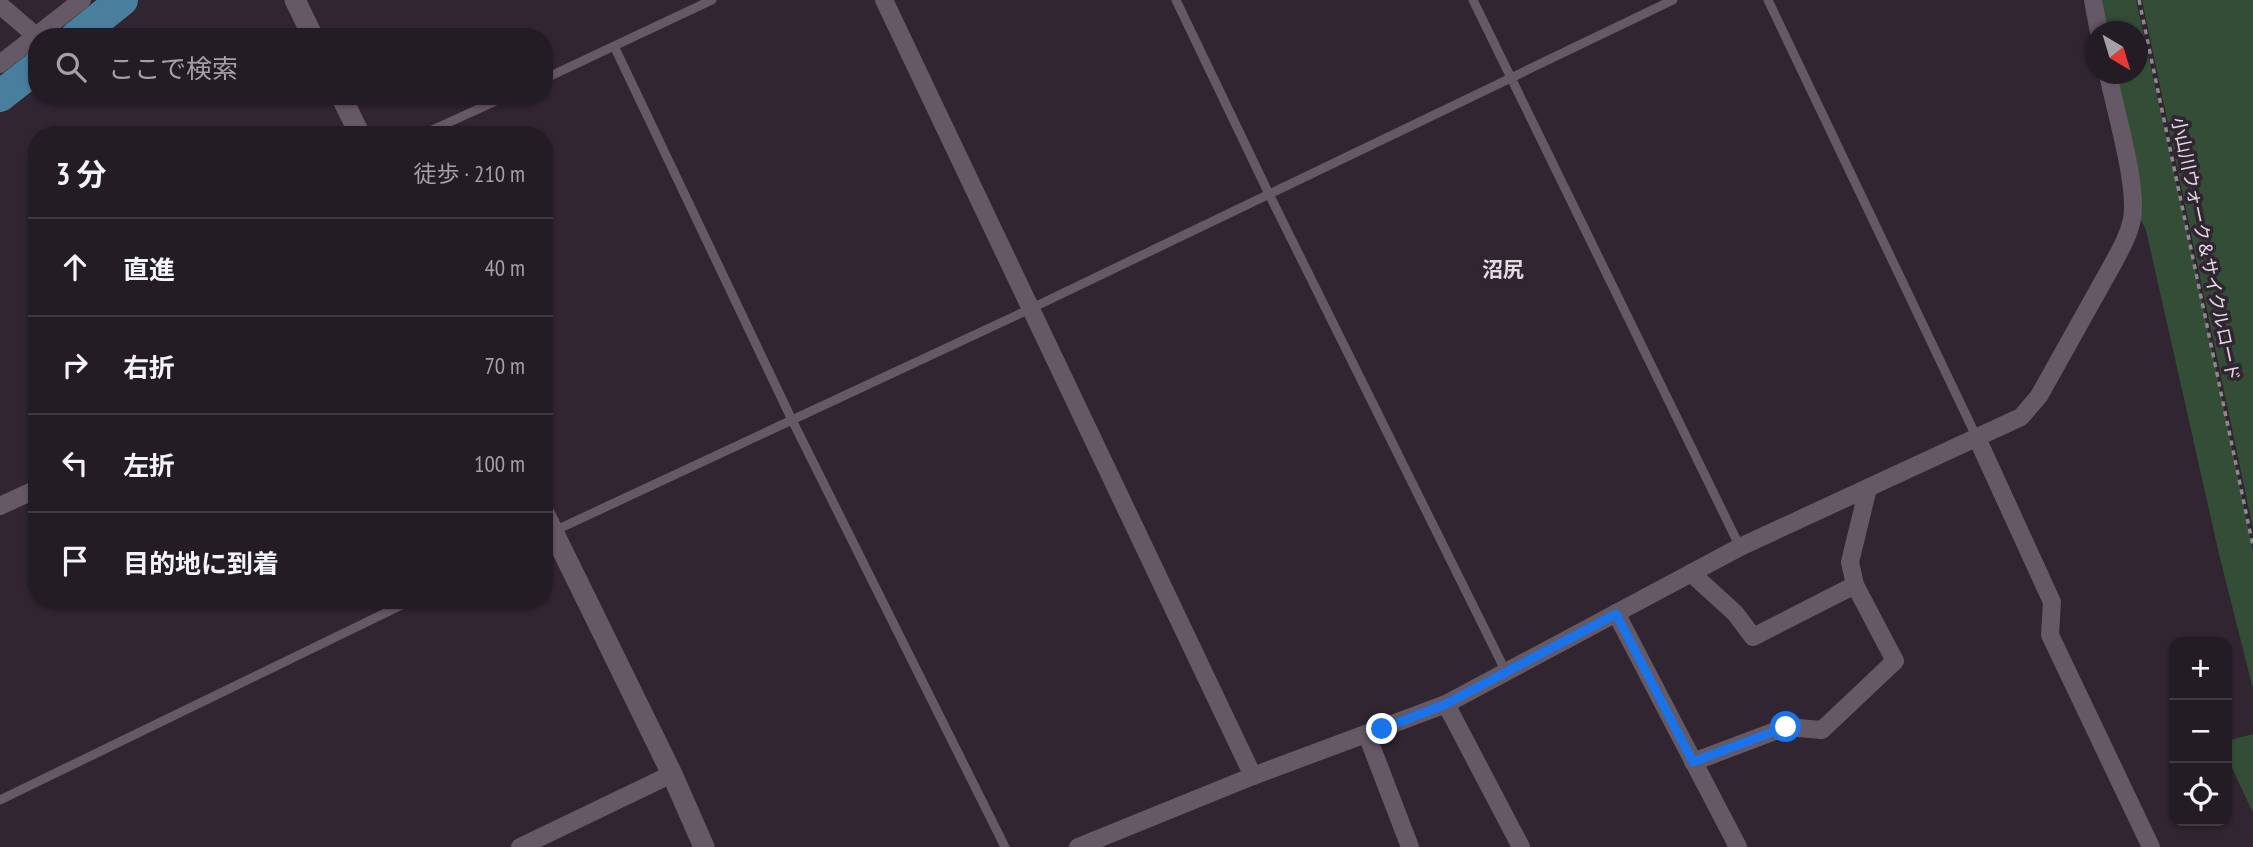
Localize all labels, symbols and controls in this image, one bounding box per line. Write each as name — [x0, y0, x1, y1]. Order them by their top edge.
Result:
north arrow — [2085, 21, 2148, 84]
search box — [28, 28, 553, 105]
icon: search — [52, 48, 90, 86]
text: ここで検索 — [108, 52, 238, 85]
street label: 小山川ウォーク＆サイクルロード — [2167, 115, 2245, 383]
text: 3 分 — [56, 154, 107, 193]
text: 徒歩 · 210 m — [413, 159, 525, 188]
icon: ahead — [56, 248, 94, 286]
text: 直進 — [123, 253, 175, 286]
text: 40 m — [484, 253, 525, 282]
district label: 沼尻 — [1482, 256, 1524, 283]
icon: right — [56, 346, 94, 384]
text: 右折 — [123, 351, 175, 384]
text: 70 m — [484, 351, 525, 380]
icon: left — [56, 444, 94, 482]
text: 左折 — [123, 449, 175, 482]
text: 100 m — [474, 449, 525, 478]
icon: arrive — [56, 542, 94, 580]
text: 目的地に到着 — [123, 547, 279, 580]
map controls — [2169, 637, 2232, 826]
button: + — [2169, 637, 2232, 700]
button: − — [2169, 700, 2232, 763]
route start — [1770, 711, 1801, 742]
route end — [1366, 713, 1397, 744]
button: locate — [2169, 763, 2232, 826]

